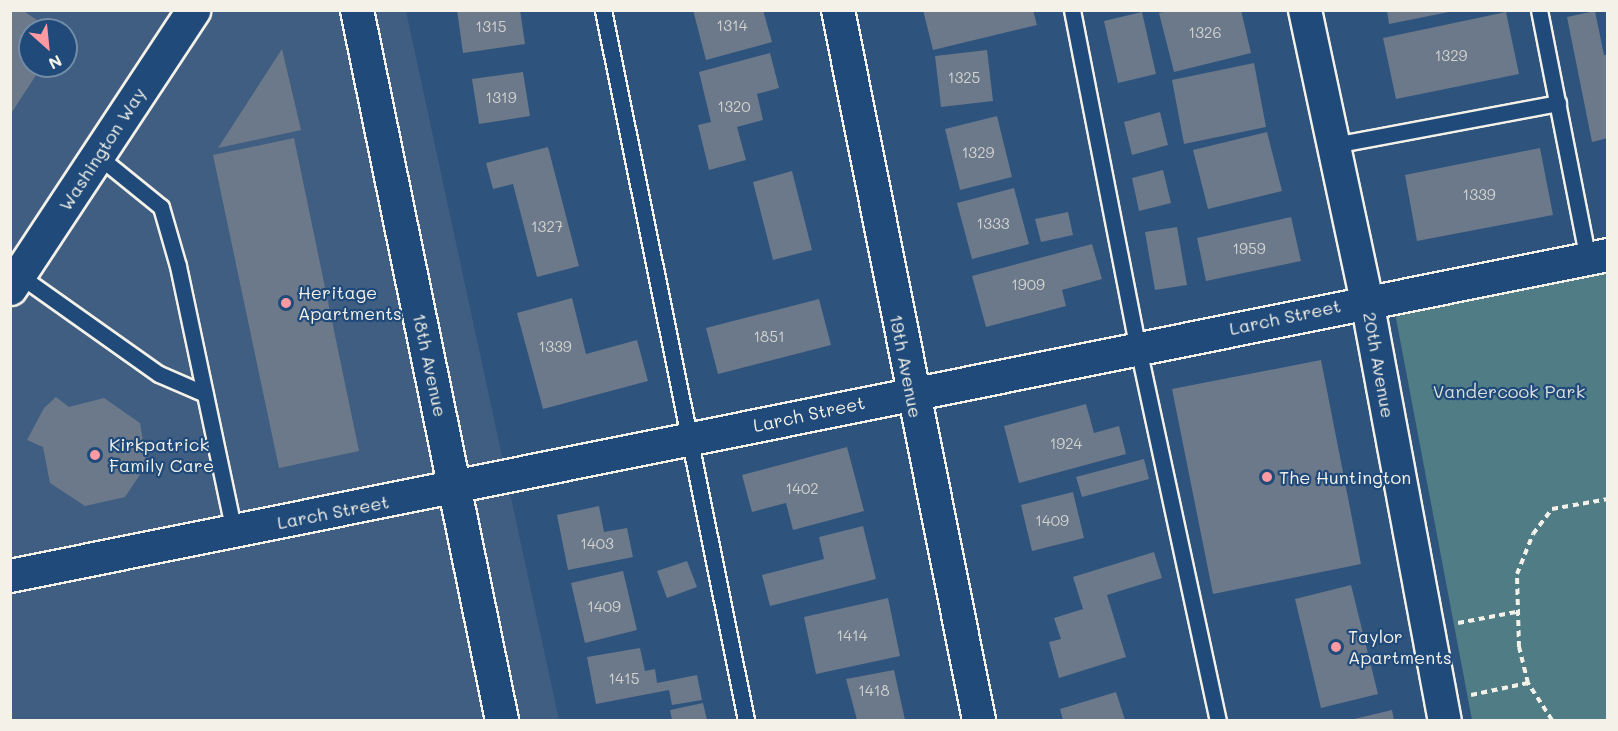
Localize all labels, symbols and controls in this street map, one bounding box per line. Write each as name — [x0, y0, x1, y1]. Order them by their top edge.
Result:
house number: 1314 — [716, 17, 748, 35]
north arrow — [18, 18, 78, 78]
house number: 1315 — [476, 18, 506, 36]
house number: 1326 — [1189, 24, 1221, 42]
house number: 1329 — [1435, 47, 1467, 65]
text: N — [45, 51, 66, 75]
house number: 1325 — [948, 69, 980, 87]
street label: Washington Way — [54, 83, 150, 215]
house number: 1319 — [485, 89, 517, 107]
house number: 1320 — [717, 98, 751, 116]
house number: 1329 — [962, 144, 994, 162]
house number: 1339 — [1462, 186, 1496, 204]
house number: 1333 — [976, 215, 1010, 233]
house number: 1327 — [531, 218, 563, 236]
house number: 1959 — [1232, 240, 1266, 258]
house number: 1909 — [1011, 276, 1045, 294]
place label: Heritage Apartments — [298, 282, 402, 324]
street label: Larch Street — [1227, 295, 1343, 339]
marker: Heritage Apartments — [279, 296, 293, 310]
street label: 20th Avenue — [1359, 310, 1399, 420]
street label: 18th Avenue — [409, 311, 451, 419]
street label: 19th Avenue — [885, 313, 927, 419]
house number: 1851 — [753, 328, 785, 346]
house number: 1339 — [538, 338, 572, 356]
park label: Vandercook Park — [1433, 380, 1585, 402]
street label: Larch Street — [751, 392, 867, 436]
place label: Kirkpatrick Family Care — [109, 434, 214, 476]
house number: 1924 — [1050, 435, 1082, 453]
marker: Kirkpatrick Family Care — [86, 446, 104, 464]
place label: The Huntington — [1279, 466, 1411, 488]
marker: The Huntington — [1260, 470, 1274, 484]
house number: 1402 — [785, 480, 819, 498]
street label: Larch Street — [275, 491, 391, 533]
house number: 1409 — [1035, 512, 1069, 530]
house number: 1403 — [580, 535, 614, 553]
house number: 1409 — [587, 598, 621, 616]
place label: Taylor Apartments — [1348, 626, 1452, 668]
house number: 1414 — [836, 627, 868, 645]
marker: Taylor Apartments — [1329, 640, 1343, 654]
house number: 1415 — [609, 670, 639, 688]
house number: 1418 — [858, 682, 890, 700]

